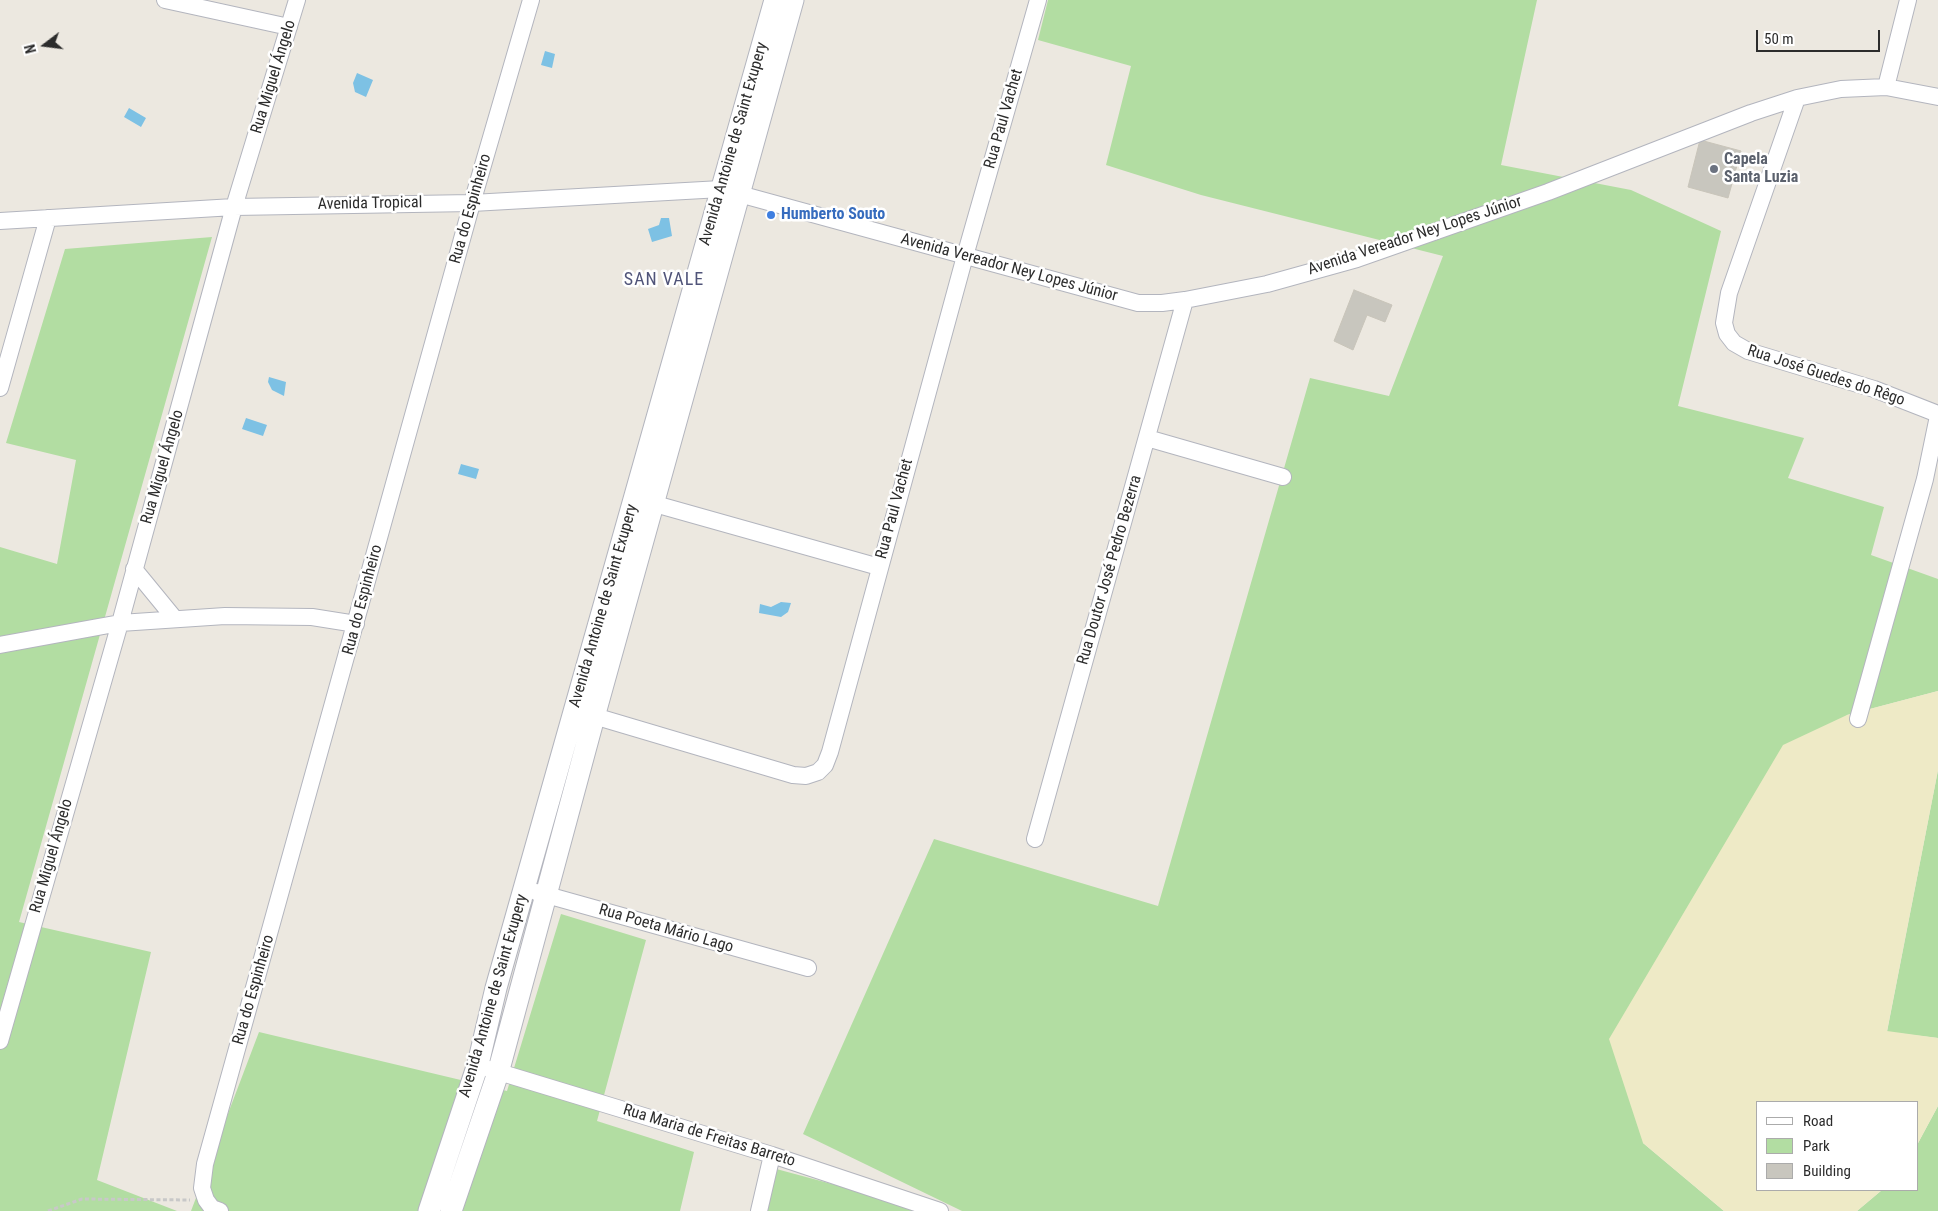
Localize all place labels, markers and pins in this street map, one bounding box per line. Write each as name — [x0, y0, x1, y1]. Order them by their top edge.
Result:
place label: Capela Santa Luzia — [1724, 150, 1798, 188]
marker: Capela Santa Luzia — [1708, 163, 1720, 175]
place label: Humberto Souto — [781, 205, 885, 225]
marker: Humberto Souto — [765, 209, 777, 221]

